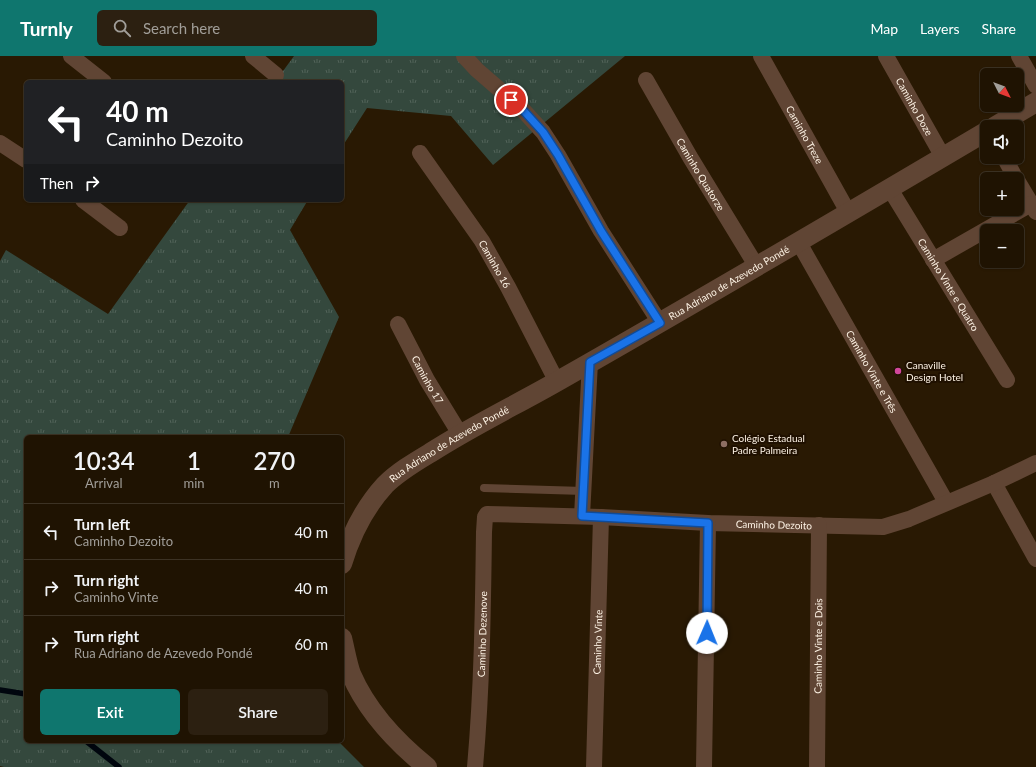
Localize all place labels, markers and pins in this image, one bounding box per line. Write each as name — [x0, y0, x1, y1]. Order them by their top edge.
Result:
pin — [494, 83, 528, 117]
place label: Canaville Design Hotel — [906, 359, 963, 383]
marker: Canaville Design Hotel — [893, 366, 903, 376]
place label: Colégio Estadual Padre Palmeira — [732, 432, 805, 456]
marker: Colégio Estadual Padre Palmeira — [719, 439, 729, 449]

